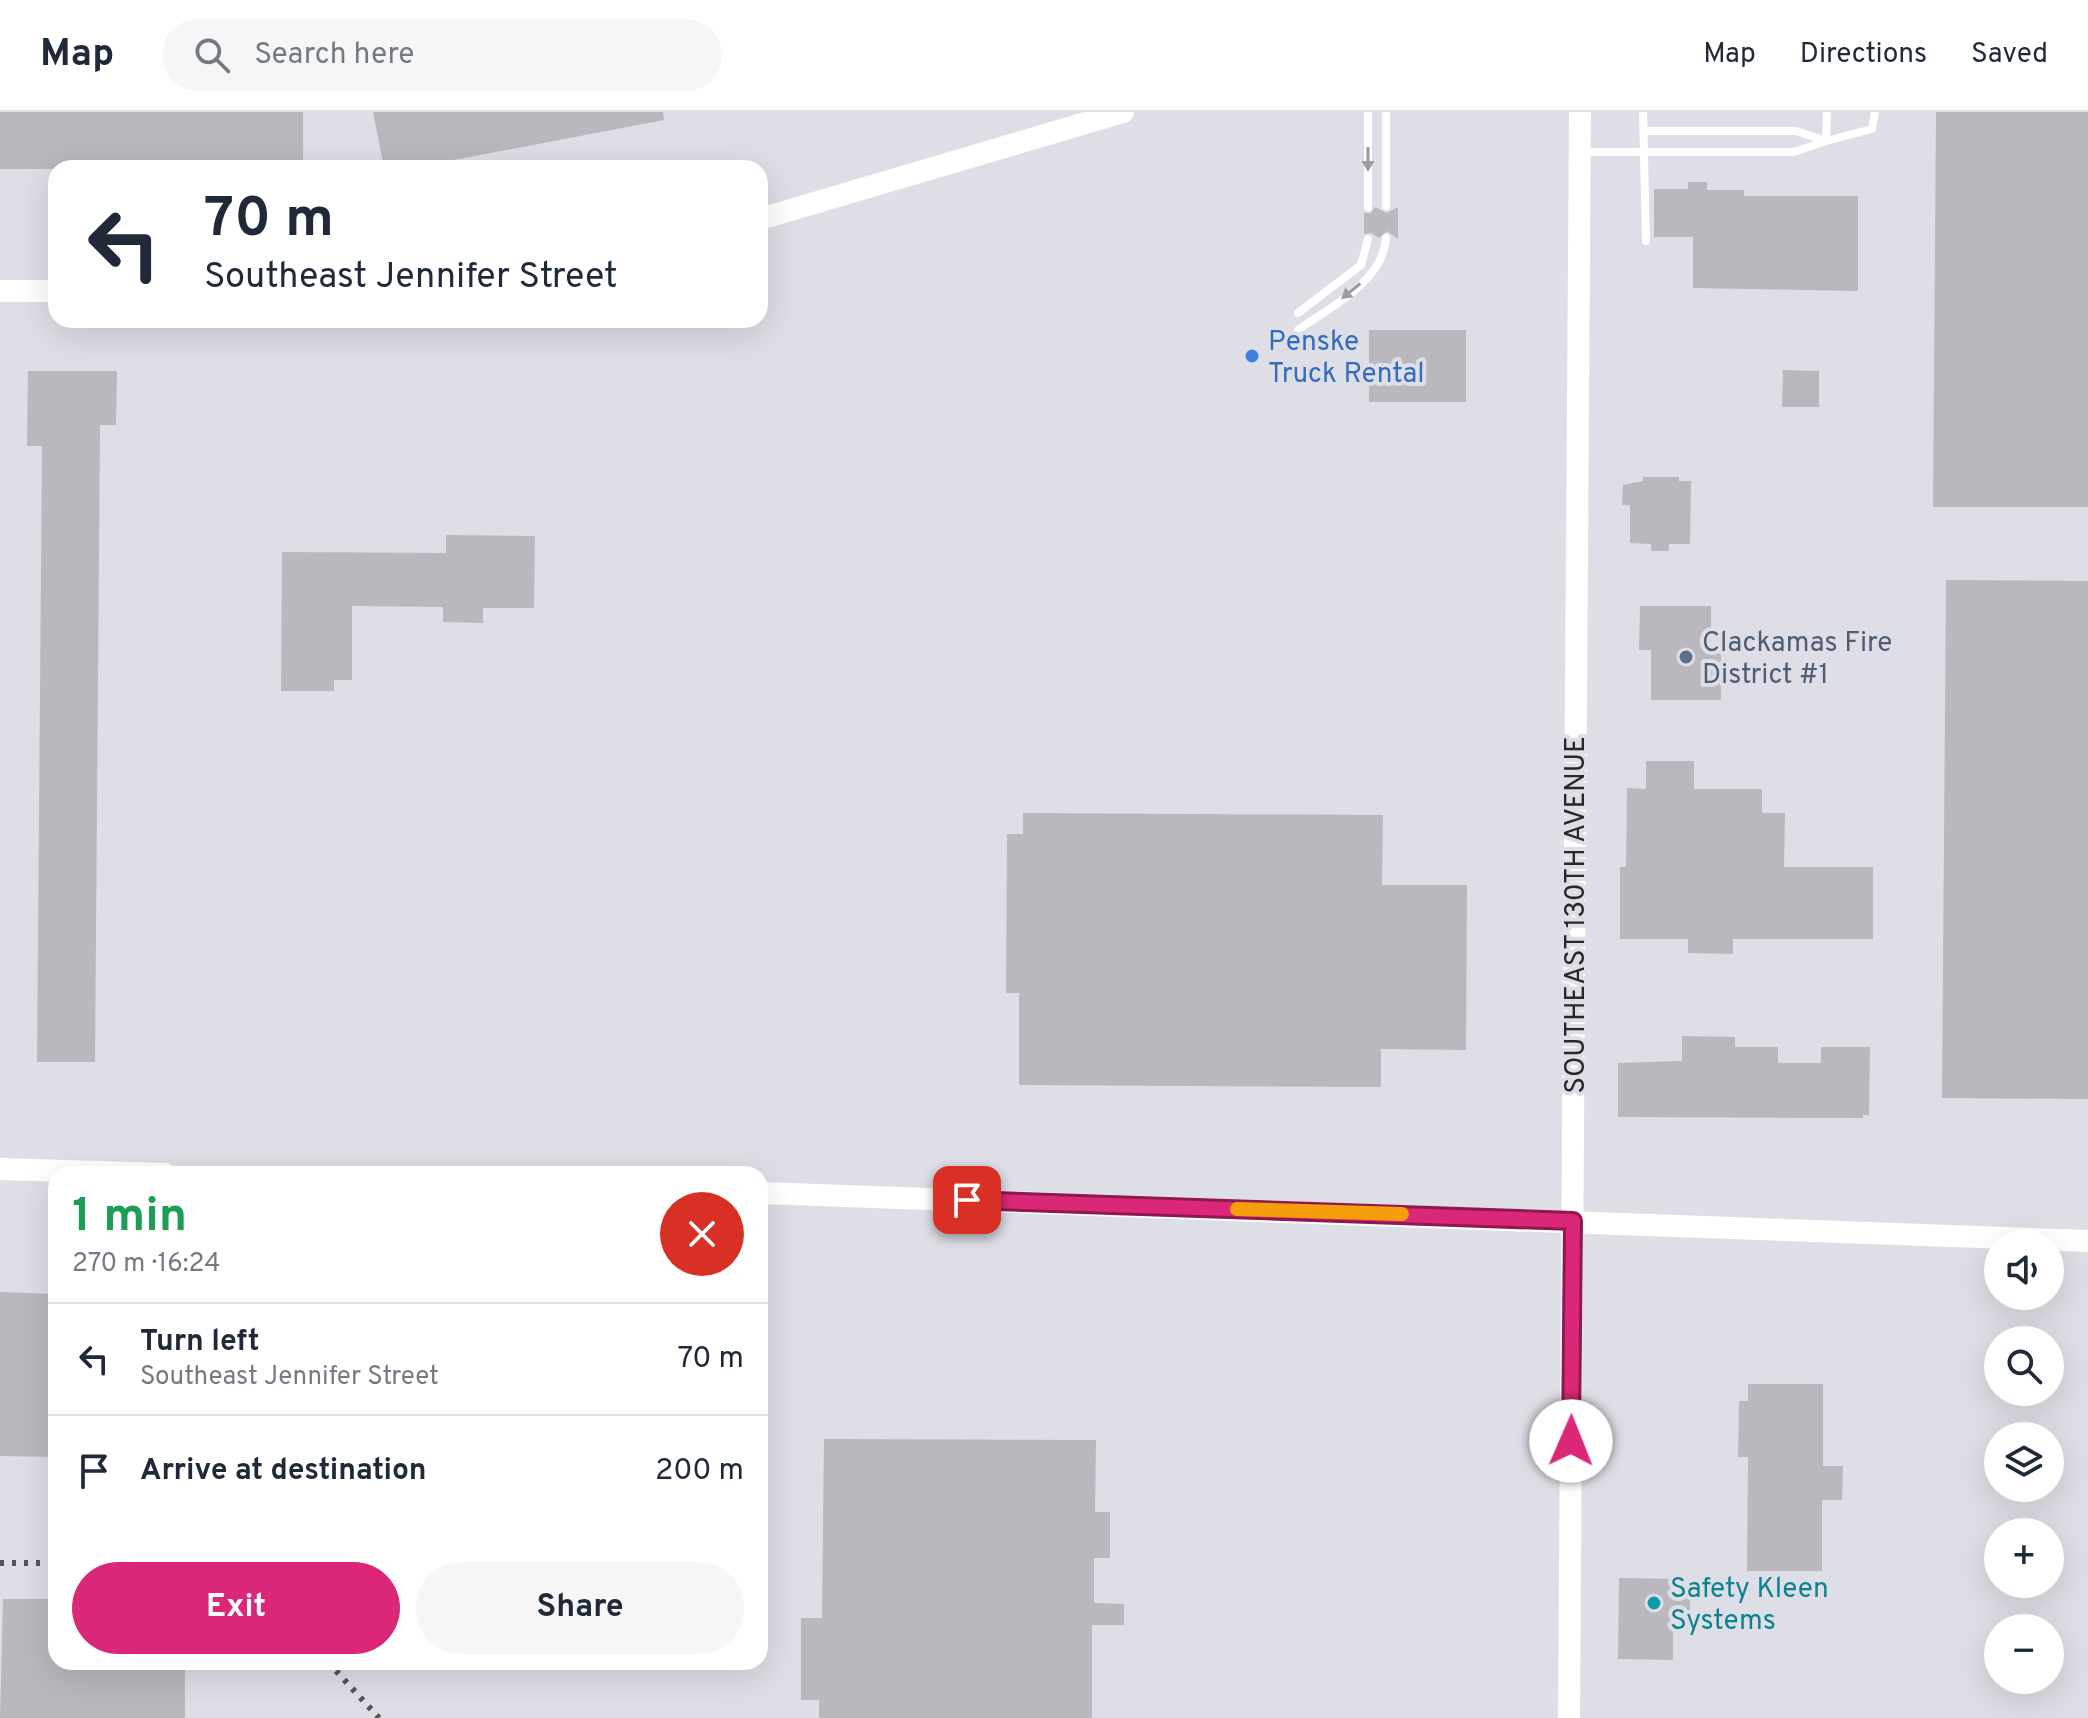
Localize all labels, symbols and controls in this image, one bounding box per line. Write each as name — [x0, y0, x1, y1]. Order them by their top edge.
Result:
search box — [162, 19, 722, 91]
text: Map — [40, 31, 114, 80]
icon: search — [190, 33, 234, 77]
text: Search here — [254, 37, 414, 74]
text: Map — [1703, 37, 1756, 73]
text: Directions — [1800, 37, 1927, 73]
text: Saved — [1971, 37, 2048, 73]
one-way arrow — [1362, 147, 1374, 172]
text: 70 m — [204, 186, 334, 256]
icon: left — [72, 192, 176, 296]
text: Southeast Jennifer Street — [204, 255, 618, 301]
one-way arrow — [1341, 282, 1361, 299]
place label: Penske Truck Rental — [1268, 325, 1425, 393]
marker: Penske Truck Rental — [1243, 347, 1261, 365]
place label: Clackamas Fire District #1 — [1702, 626, 1892, 694]
marker: Clackamas Fire District #1 — [1677, 648, 1695, 666]
street label: SOUTHEAST 130TH AVENUE — [1559, 736, 1595, 1094]
pin — [933, 1166, 1001, 1234]
icon: arrive — [945, 1178, 989, 1222]
text: 1 min — [72, 1188, 187, 1248]
button: close — [660, 1192, 744, 1276]
map controls — [1984, 1230, 2064, 1694]
button: sound — [1984, 1230, 2064, 1310]
text: 270 m · 16:24 — [72, 1248, 220, 1281]
text: Turn left — [140, 1324, 260, 1361]
button: search — [1984, 1326, 2064, 1406]
icon: left — [72, 1337, 116, 1381]
text: 70 m — [678, 1341, 744, 1378]
text: Southeast Jennifer Street — [140, 1361, 439, 1394]
position arrow — [1529, 1399, 1613, 1483]
button: layers — [1984, 1422, 2064, 1502]
icon: arrive — [72, 1449, 116, 1493]
text: Arrive at destination — [140, 1453, 426, 1490]
text: 200 m — [655, 1453, 744, 1490]
button: + — [1984, 1518, 2064, 1598]
button: Exit — [72, 1562, 400, 1654]
button: Share — [416, 1562, 744, 1654]
place label: Safety Kleen Systems — [1670, 1572, 1829, 1640]
marker: Safety Kleen Systems — [1645, 1594, 1663, 1612]
button: − — [1984, 1614, 2064, 1694]

